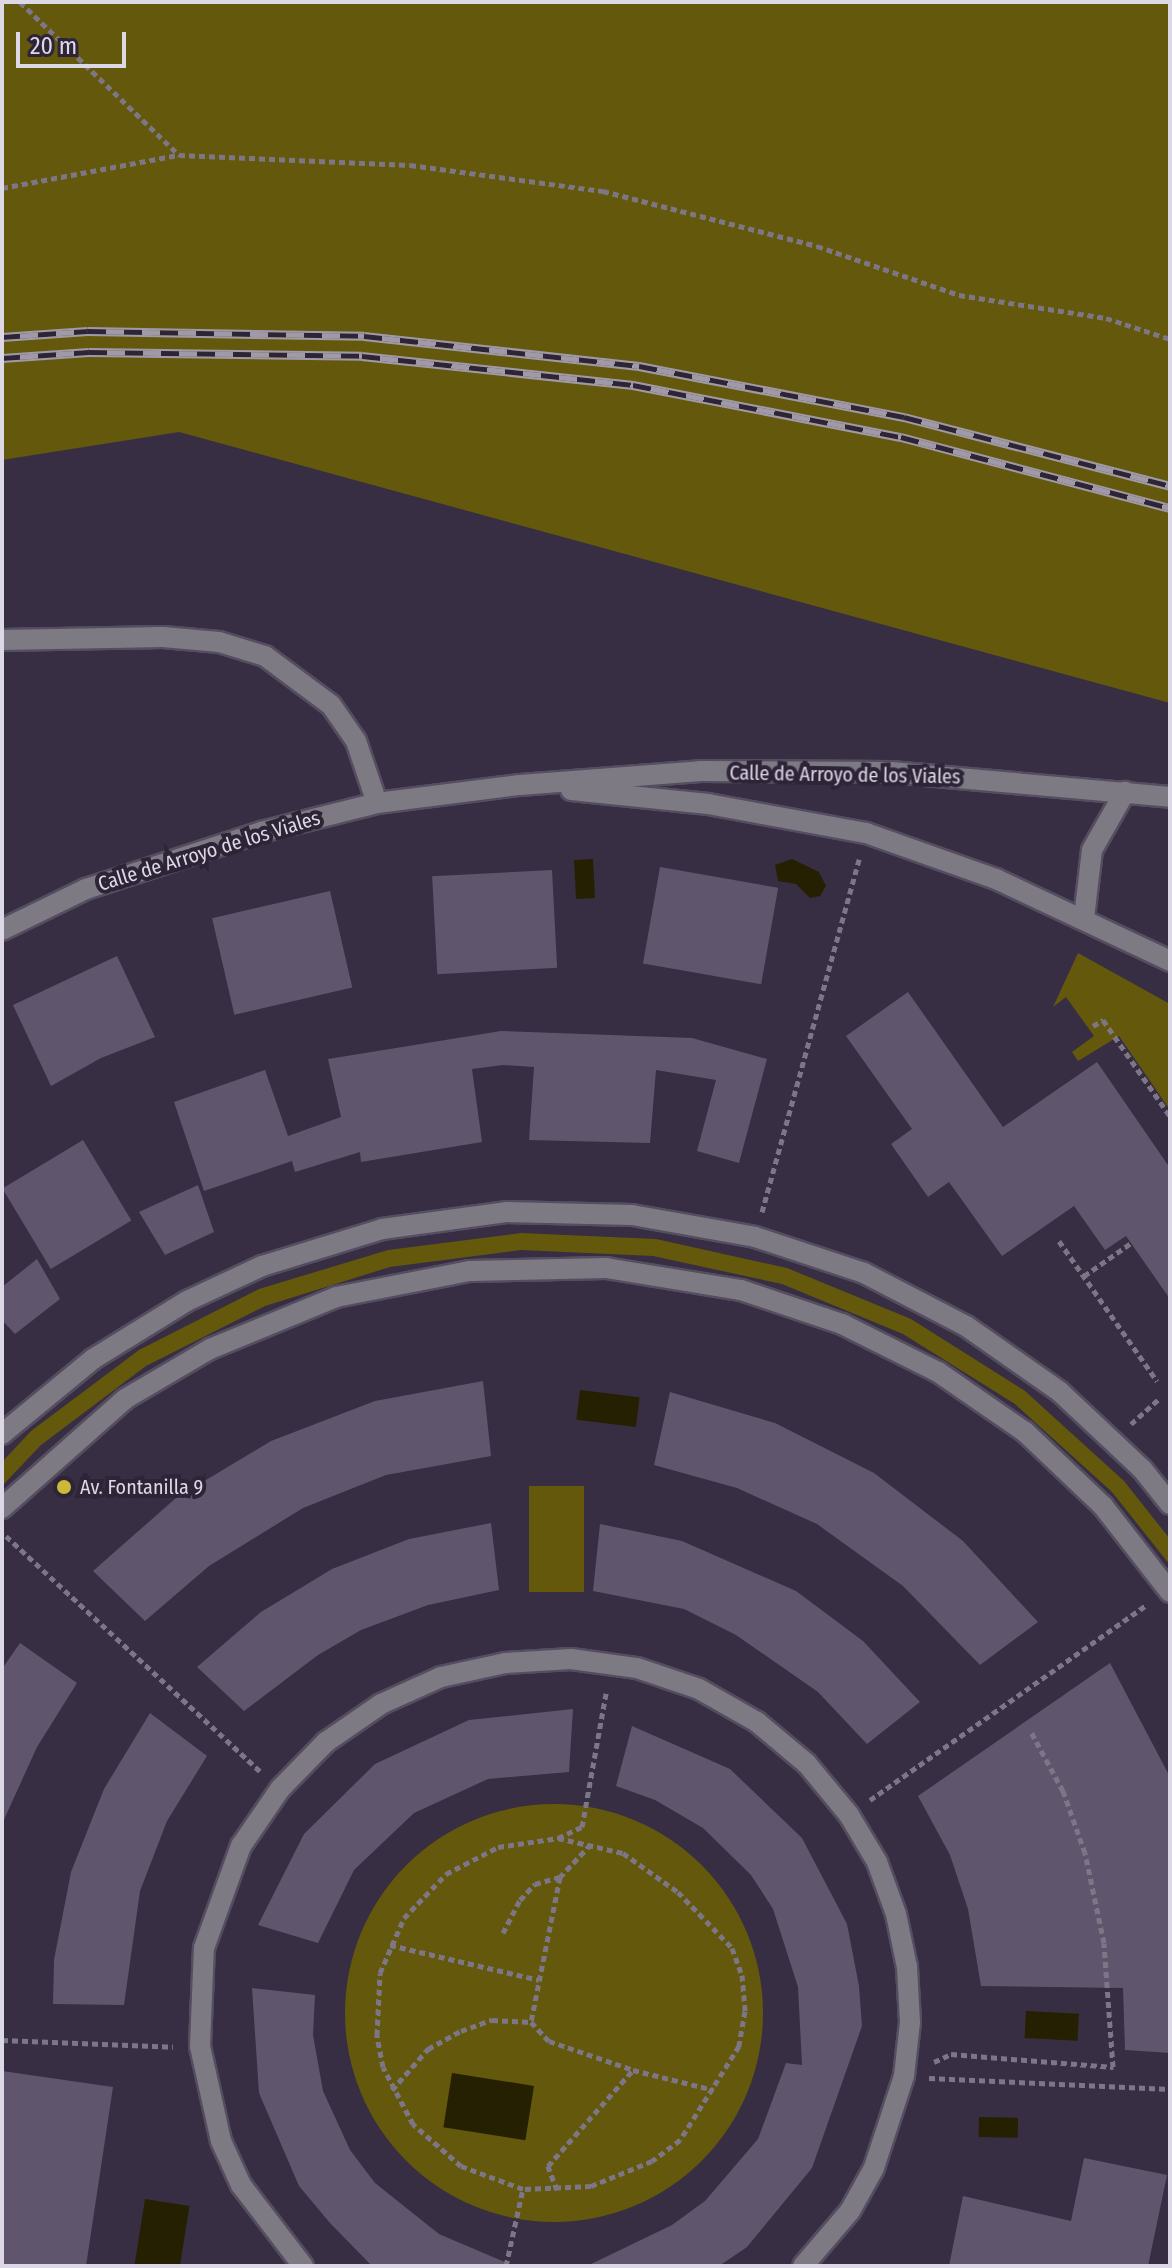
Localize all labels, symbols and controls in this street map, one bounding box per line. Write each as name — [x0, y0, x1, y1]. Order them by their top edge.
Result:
scale bar — [20, 16, 130, 66]
text: 20 m — [30, 32, 77, 60]
street label: Calle de Arroyo de los Viales — [729, 761, 961, 789]
street label: Calle de Arroyo de los Viales — [95, 806, 323, 896]
place label: Av. Fontanilla 9 — [80, 1475, 203, 1499]
marker: Av. Fontanilla 9 — [55, 1478, 73, 1496]

